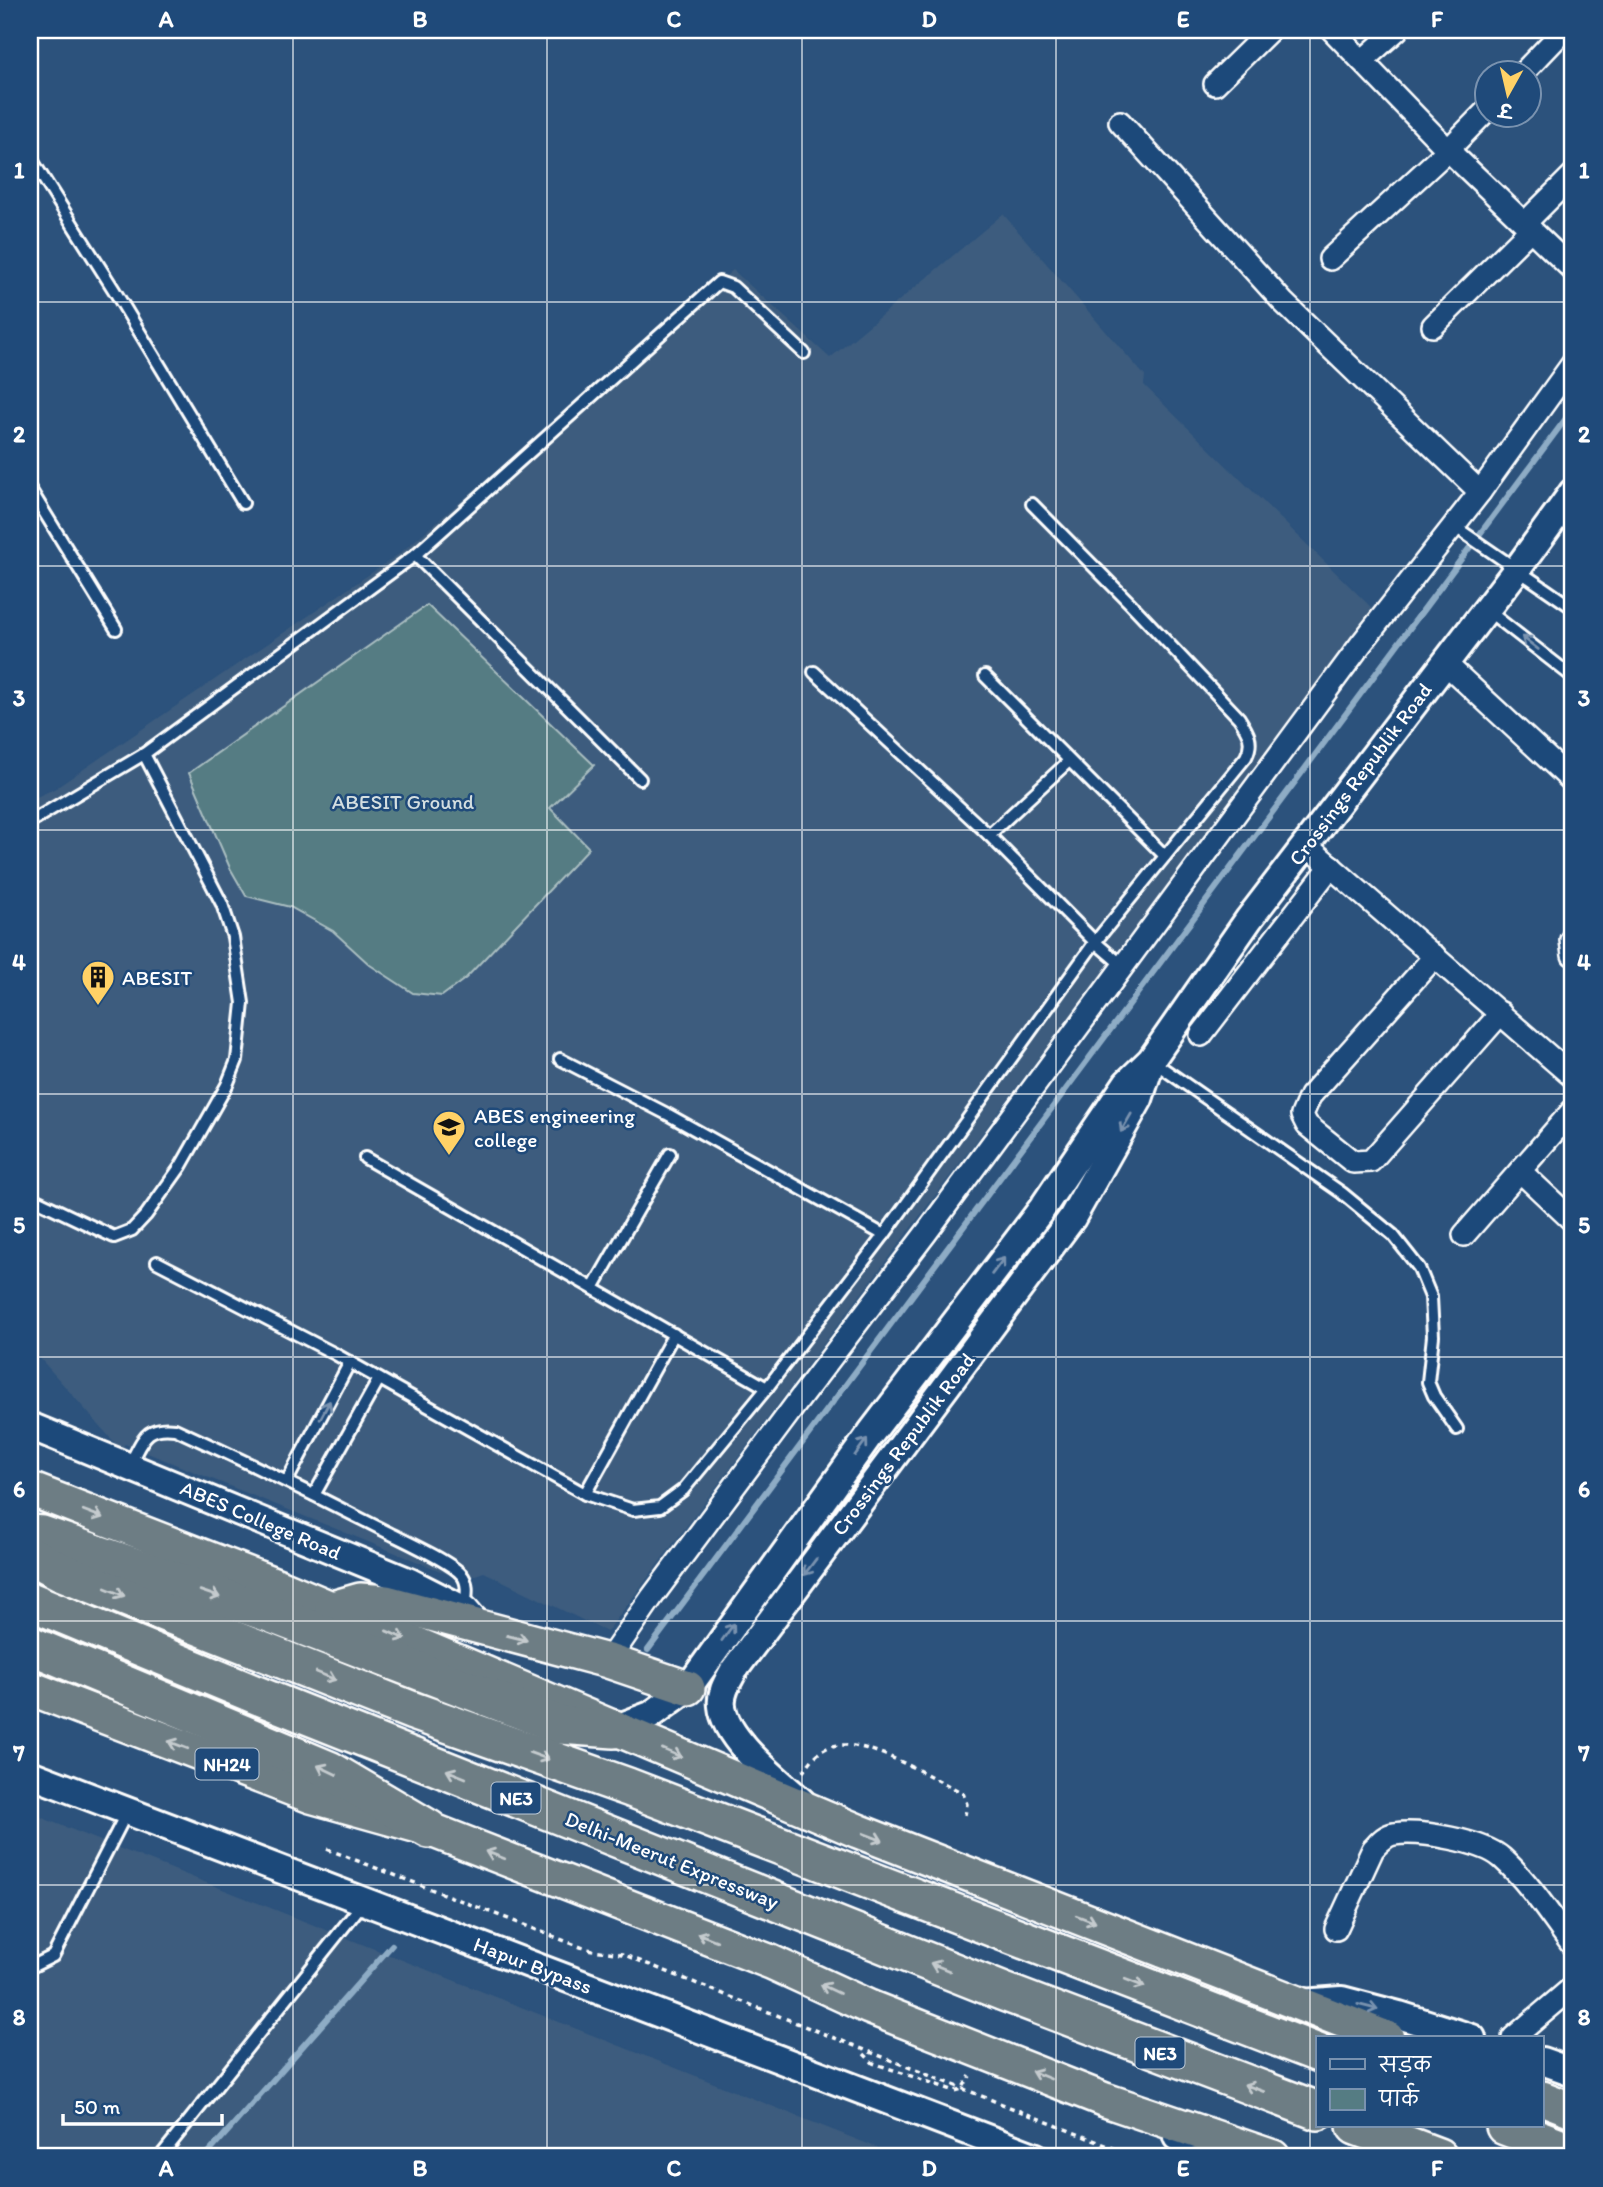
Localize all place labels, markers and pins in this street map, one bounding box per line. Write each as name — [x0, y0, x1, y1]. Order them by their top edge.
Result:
building icon: ABESIT — [79, 958, 117, 1007]
place label: ABESIT — [122, 965, 192, 990]
place label: ABES engineering college — [474, 1103, 635, 1152]
school or university icon: ABES engineering college — [430, 1108, 468, 1157]

